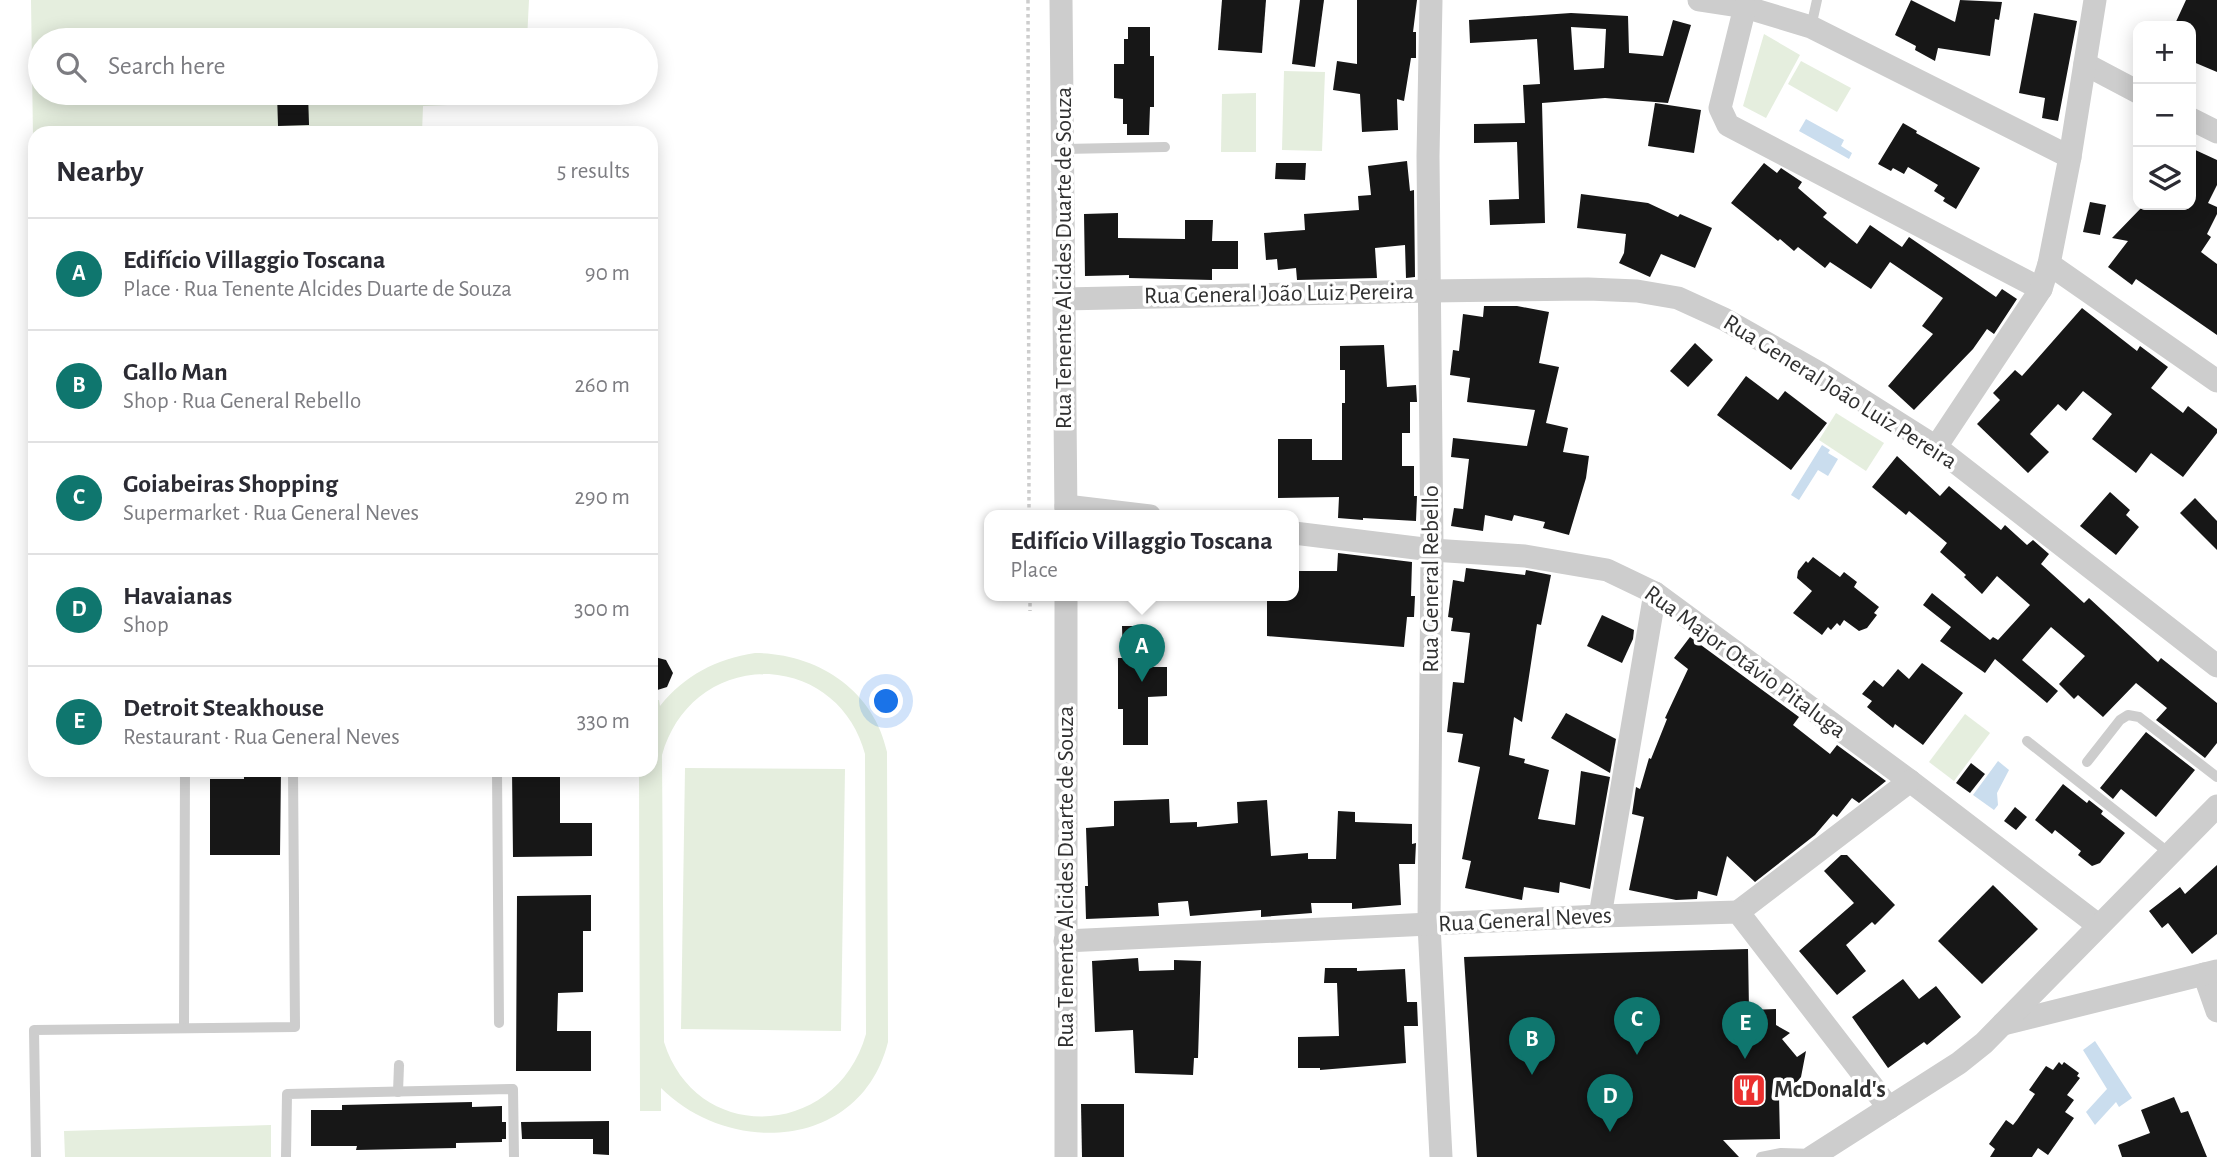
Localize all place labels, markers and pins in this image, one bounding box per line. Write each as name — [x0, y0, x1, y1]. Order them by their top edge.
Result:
pin: A — [1119, 624, 1165, 682]
pin: C — [1614, 997, 1660, 1055]
pin: E — [1722, 1001, 1768, 1059]
pin: B — [1509, 1017, 1555, 1075]
restaurant icon: McDonald's — [1730, 1071, 1768, 1109]
pin: D — [1587, 1074, 1633, 1132]
place label: McDonald's — [1774, 1078, 1886, 1102]

